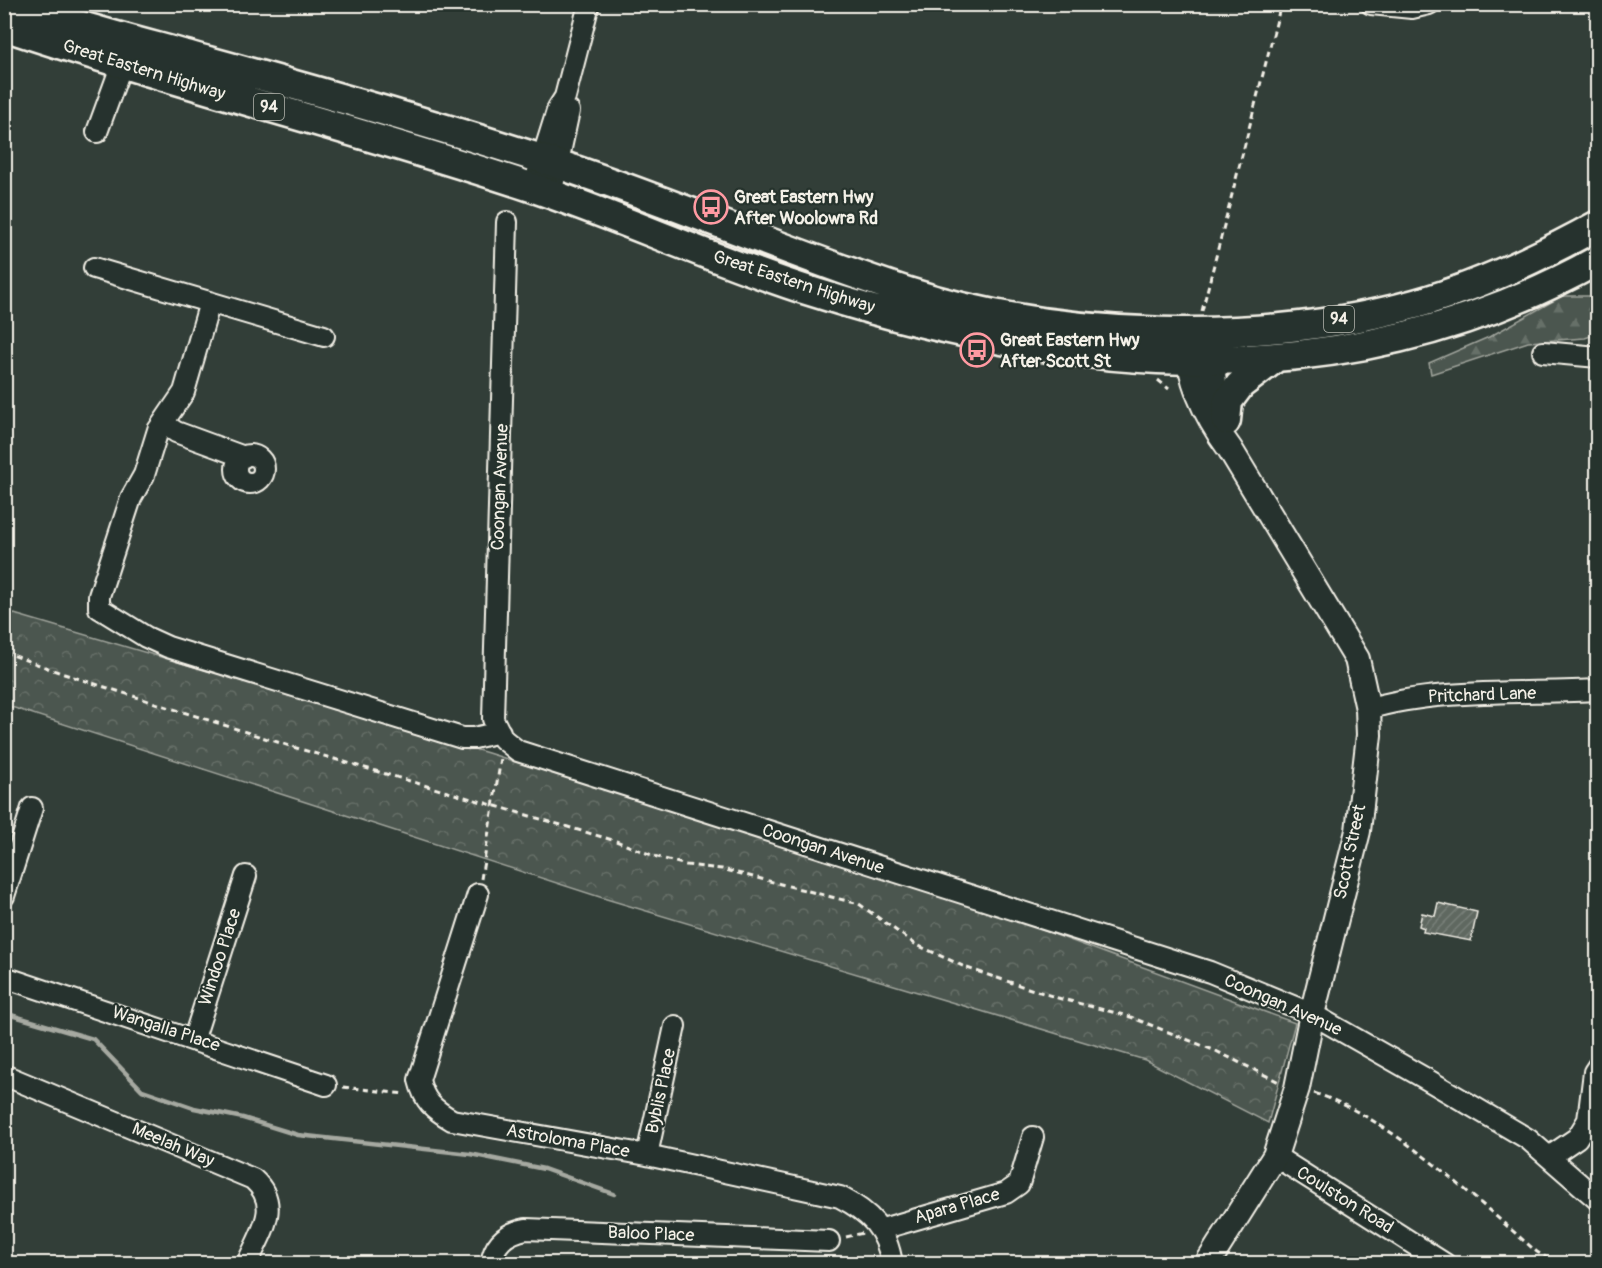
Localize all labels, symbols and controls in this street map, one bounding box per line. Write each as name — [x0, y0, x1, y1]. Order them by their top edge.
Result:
street label: Great Eastern Highway — [60, 34, 228, 106]
road number: 94 — [254, 94, 284, 120]
place label: Great Eastern Hwy After Woolowra Rd — [734, 186, 878, 230]
bus stop icon: Great Eastern Hwy After Woolowra Rd — [693, 189, 729, 225]
street label: Great Eastern Highway — [710, 245, 878, 319]
road number: 94 — [1324, 306, 1354, 332]
place label: Great Eastern Hwy After Scott St — [1000, 329, 1140, 373]
bus stop icon: Great Eastern Hwy After Scott St — [959, 332, 995, 368]
street label: Coongan Avenue — [486, 423, 514, 551]
street label: Pritchard Lane — [1427, 682, 1537, 708]
street label: Scott Street — [1329, 802, 1371, 902]
street label: Coongan Avenue — [759, 818, 887, 880]
street label: Windoo Place — [193, 905, 247, 1009]
street label: Coongan Avenue — [1220, 969, 1346, 1041]
street label: Wangalla Place — [109, 1001, 223, 1057]
street label: Byblis Place — [641, 1046, 681, 1136]
street label: Meelah Way — [128, 1117, 218, 1173]
street label: Astroloma Place — [504, 1119, 632, 1163]
street label: Coulston Road — [1292, 1161, 1398, 1239]
street label: Apara Place — [912, 1183, 1003, 1229]
street label: Baloo Place — [607, 1221, 695, 1247]

